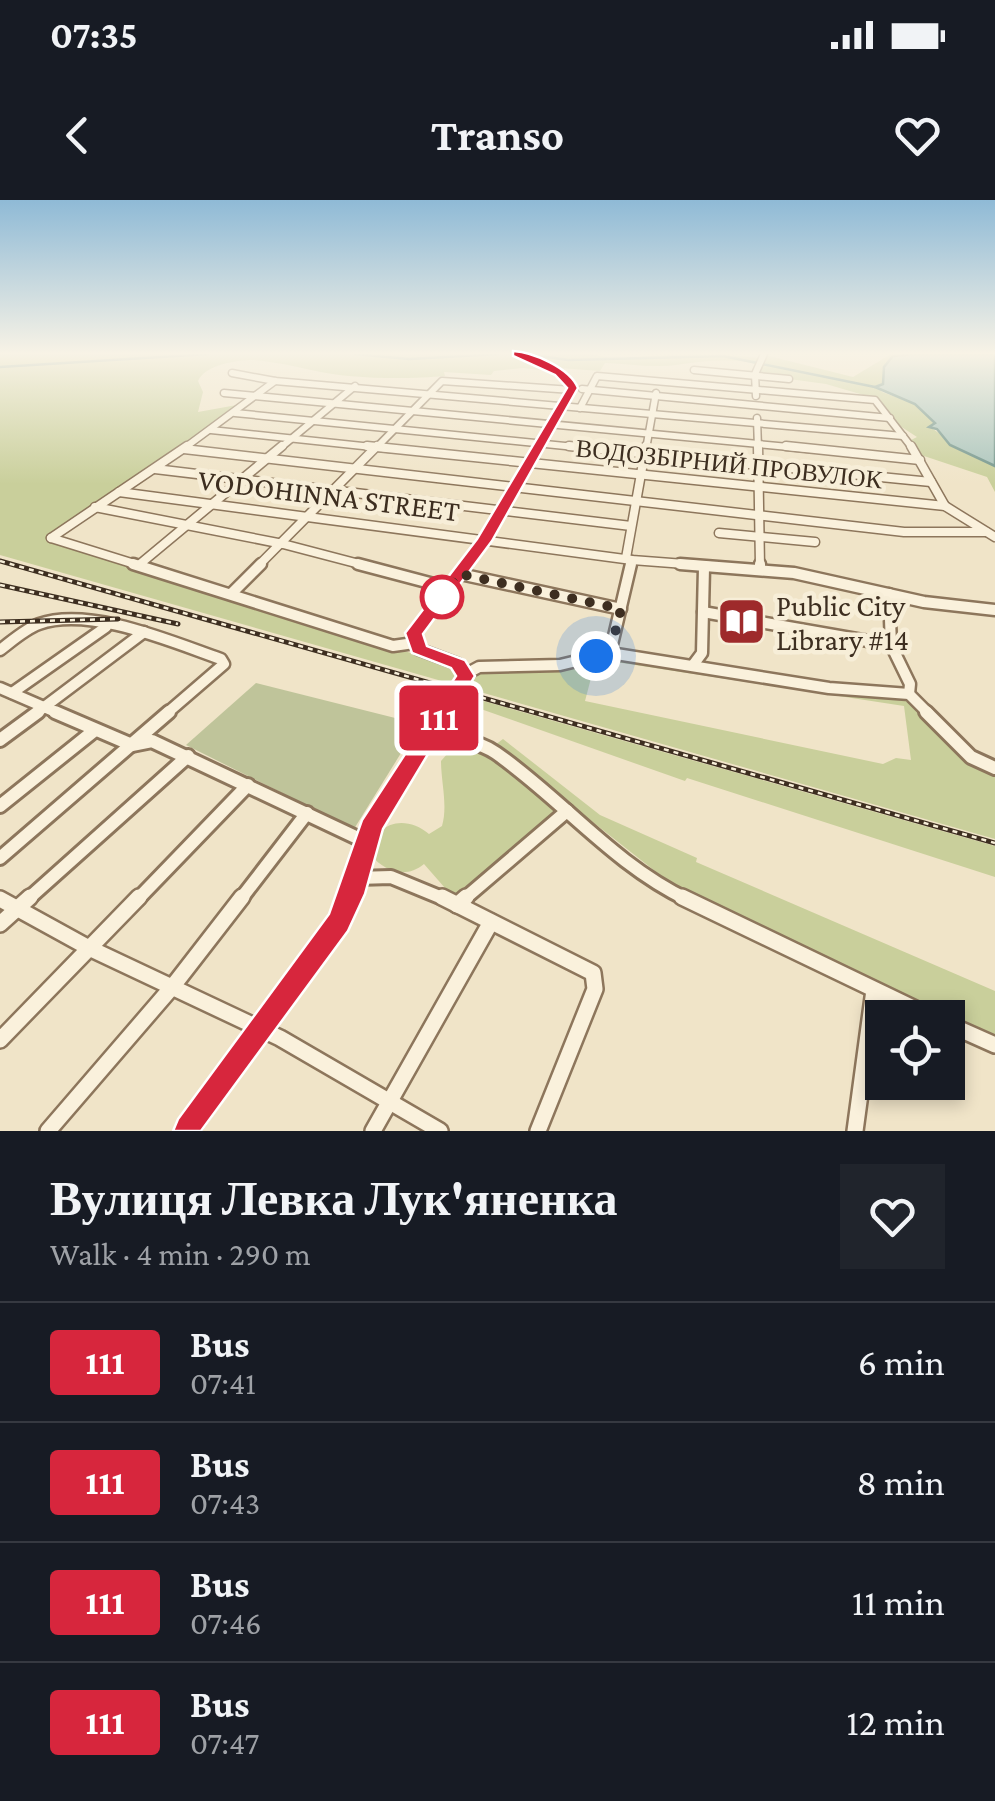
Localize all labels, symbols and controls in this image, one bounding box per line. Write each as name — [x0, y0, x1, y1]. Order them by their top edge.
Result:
text: 07:35 — [50, 14, 138, 56]
icon: back — [50, 108, 105, 163]
icon: heart — [890, 108, 945, 163]
text: Transo — [431, 110, 564, 160]
street label: ВОДОЗБІРНИЙ ПРОВУЛОК — [574, 434, 884, 494]
street label: VODOHINNA STREET — [196, 463, 462, 527]
unlabelled marker — [421, 576, 463, 618]
place label: Public City Library #14 — [776, 589, 909, 657]
library icon: Public City Library #14 — [715, 596, 767, 648]
your location — [571, 631, 621, 681]
line badge: 111 — [382, 686, 496, 750]
text: 111 — [419, 699, 459, 738]
map controls — [865, 1000, 965, 1100]
button: locate — [865, 1000, 965, 1100]
button: heart — [840, 1164, 945, 1269]
text: Вулиця Левка Лук'яненка — [50, 1172, 618, 1225]
text: Walk · 4 min · 290 m — [50, 1236, 311, 1272]
text: Bus — [190, 1323, 249, 1365]
text: 6 min — [858, 1341, 945, 1383]
text: 111 — [85, 1343, 125, 1382]
text: 07:41 — [190, 1365, 256, 1401]
text: Bus — [190, 1443, 249, 1485]
text: 8 min — [857, 1461, 945, 1503]
text: 111 — [85, 1463, 125, 1502]
text: 07:43 — [190, 1485, 260, 1521]
text: Bus — [190, 1563, 249, 1605]
text: 11 min — [852, 1581, 945, 1623]
text: 111 — [85, 1583, 125, 1622]
text: 07:46 — [190, 1605, 262, 1641]
text: Bus — [190, 1683, 249, 1725]
text: 12 min — [846, 1701, 945, 1743]
text: 111 — [85, 1703, 125, 1742]
text: 07:47 — [190, 1725, 259, 1761]

